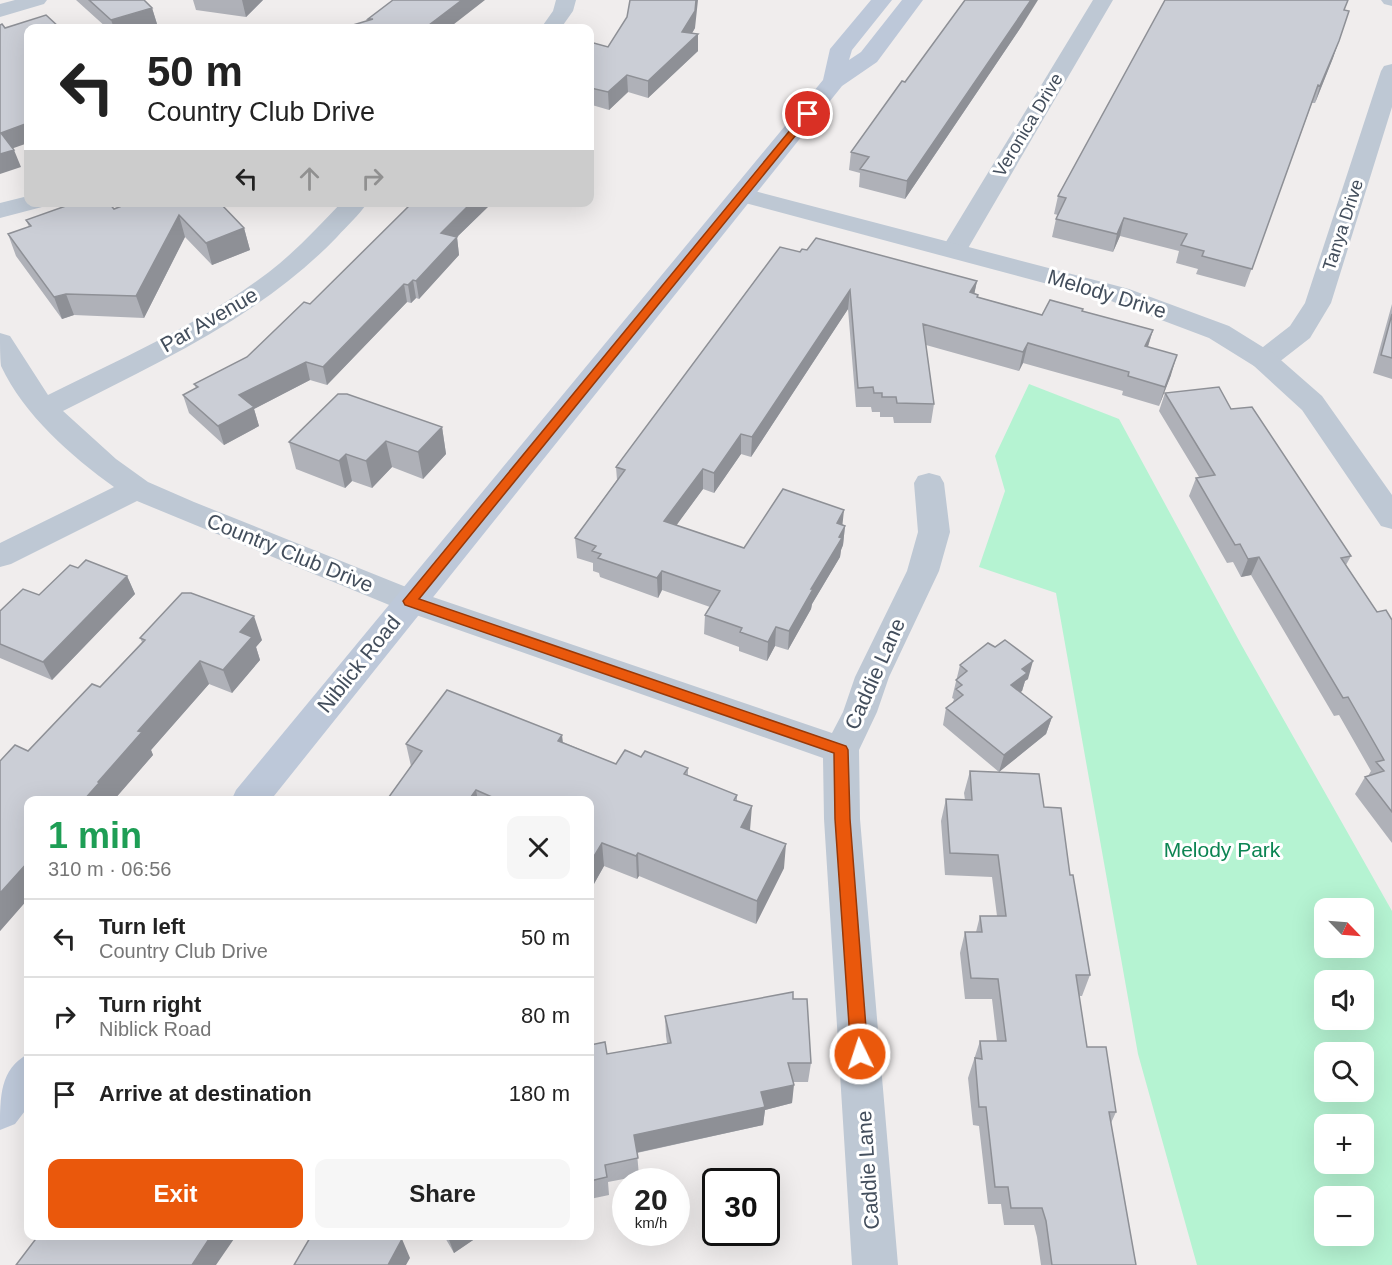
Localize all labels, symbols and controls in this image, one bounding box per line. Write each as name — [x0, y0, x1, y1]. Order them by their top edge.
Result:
icon: left — [48, 48, 126, 126]
text: 50 m — [147, 48, 243, 95]
street label: Veronica Drive — [989, 70, 1067, 180]
pin — [782, 88, 833, 139]
text: Country Club Drive — [147, 97, 375, 127]
icon: arrive — [791, 97, 824, 130]
icon: left — [230, 162, 263, 195]
icon: ahead — [293, 162, 326, 195]
icon: right — [356, 162, 389, 195]
street label: Tanya Drive — [1319, 177, 1367, 273]
street label: Melody Drive — [1045, 265, 1169, 322]
street label: Par Avenue — [156, 283, 261, 357]
street label: Country Club Drive — [204, 509, 377, 596]
street label: Niblick Road — [313, 611, 405, 717]
street label: Caddie Lane — [840, 615, 909, 733]
text: 1 min — [48, 815, 142, 856]
button: close — [507, 816, 570, 879]
park label: Melody Park — [1164, 838, 1281, 861]
text: 310 m · 06:56 — [48, 858, 171, 880]
north arrow — [1314, 898, 1374, 958]
map controls — [1314, 898, 1374, 1246]
text: Turn left — [99, 914, 185, 939]
icon: left — [48, 922, 81, 955]
text: 50 m — [521, 925, 570, 950]
text: Country Club Drive — [99, 940, 268, 962]
button: sound — [1314, 970, 1374, 1030]
text: Turn right — [99, 992, 201, 1017]
icon: right — [48, 1000, 81, 1033]
text: 80 m — [521, 1003, 570, 1028]
text: Niblick Road — [99, 1018, 211, 1040]
position arrow — [828, 1022, 892, 1086]
button: search — [1314, 1042, 1374, 1102]
icon: arrive — [48, 1078, 81, 1111]
text: Arrive at destination — [99, 1081, 312, 1106]
text: 180 m — [509, 1081, 570, 1106]
street label: Caddie Lane — [852, 1110, 883, 1230]
button: + — [1314, 1114, 1374, 1174]
button: Exit — [48, 1159, 303, 1228]
button: Share — [315, 1159, 570, 1228]
speed limit sign: 30 — [702, 1168, 780, 1246]
text: 20 — [634, 1183, 668, 1216]
button: − — [1314, 1186, 1374, 1246]
text: km/h — [635, 1214, 667, 1231]

